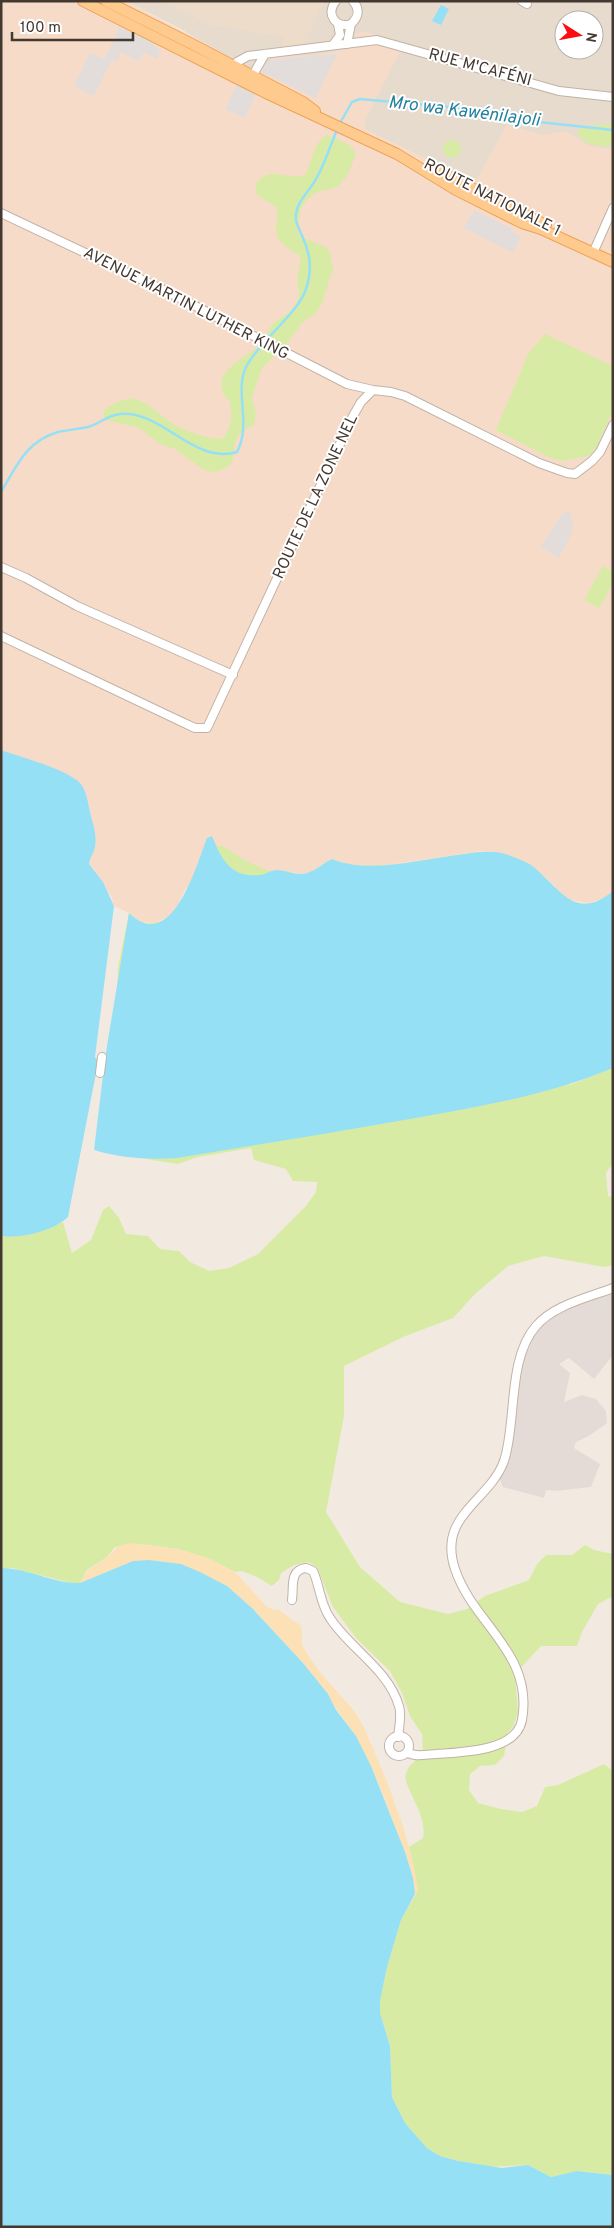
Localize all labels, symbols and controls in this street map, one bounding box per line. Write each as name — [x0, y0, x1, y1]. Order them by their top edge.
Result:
scale bar — [12, 10, 134, 42]
north arrow — [554, 10, 604, 60]
text: 100 m — [20, 19, 61, 38]
text: N — [581, 31, 600, 44]
street label: RUE M'CAFÉNI — [426, 43, 534, 91]
water label: Mro wa Kawénilajoli — [387, 91, 543, 133]
street label: ROUTE NATIONALE 1 — [420, 155, 564, 241]
street label: AVENUE MARTIN LUTHER KING — [80, 243, 292, 365]
street label: ROUTE DE LA ZONE NEL — [269, 411, 363, 583]

